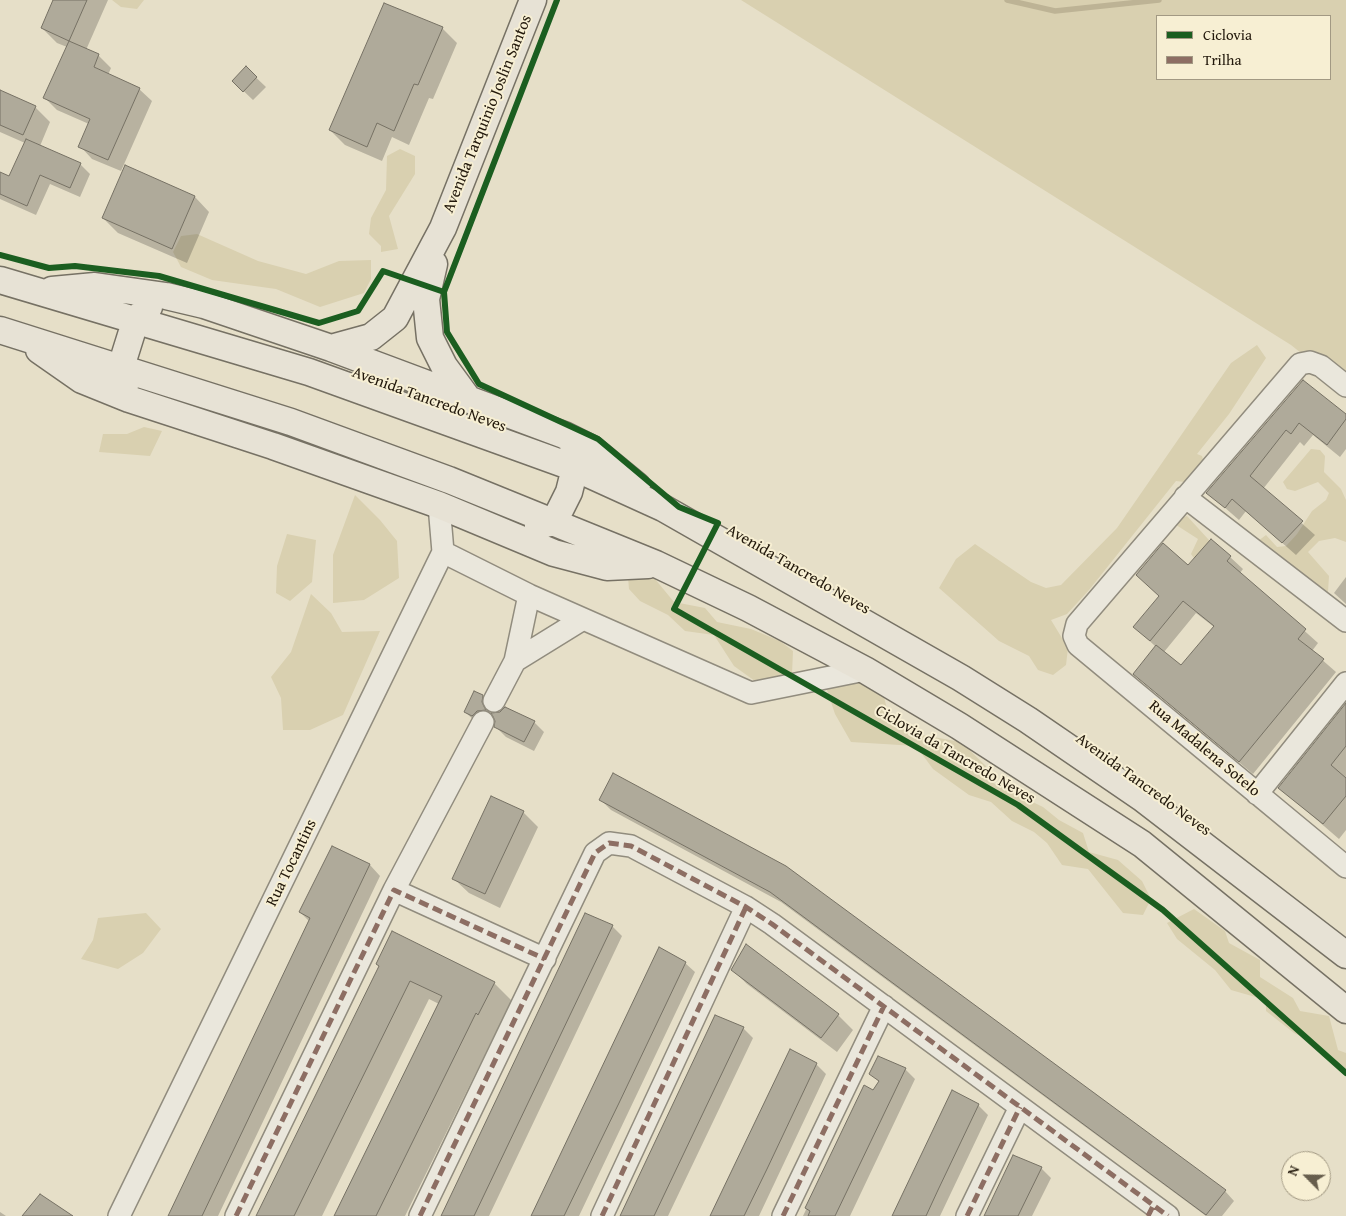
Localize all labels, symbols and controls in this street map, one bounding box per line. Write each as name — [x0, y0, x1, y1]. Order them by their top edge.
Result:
street label: Avenida Tarquinio Joslin Santos — [439, 12, 537, 216]
legend — [1156, 15, 1331, 80]
text: Ciclovia — [1203, 24, 1252, 45]
text: Trilha — [1203, 49, 1242, 70]
street label: Avenida Tancredo Neves — [349, 363, 509, 437]
street label: Avenida Tancredo Neves — [723, 521, 873, 619]
street label: Rua Madalena Sotelo — [1144, 697, 1264, 801]
street label: Ciclovia da Tancredo Neves — [872, 701, 1038, 809]
street label: Avenida Tancredo Neves — [1072, 729, 1214, 841]
street label: Rua Tocantins — [263, 816, 321, 910]
north arrow — [1281, 1151, 1331, 1201]
text: N — [1282, 1162, 1304, 1179]

